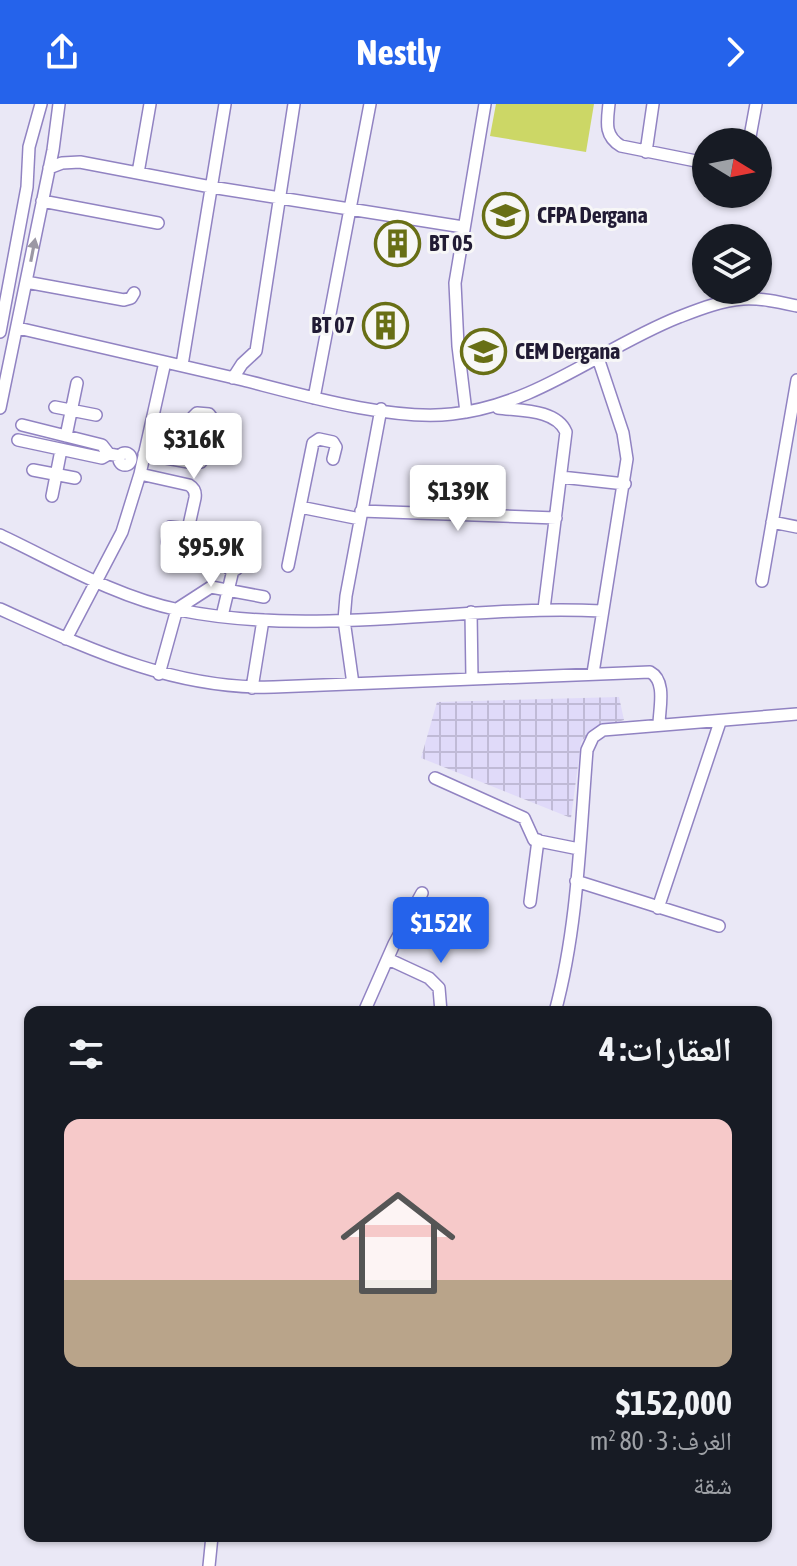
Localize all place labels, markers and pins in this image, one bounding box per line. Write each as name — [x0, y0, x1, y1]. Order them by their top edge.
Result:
school or university icon: CFPA Dergana — [482, 191, 530, 239]
place label: CFPA Dergana — [537, 202, 648, 228]
building icon: BT 05 — [374, 219, 422, 267]
place label: BT 05 — [429, 230, 473, 256]
building icon: BT 07 — [362, 301, 410, 349]
place label: BT 07 — [311, 312, 355, 338]
school or university icon: CEM Dergana — [460, 327, 508, 375]
place label: CEM Dergana — [515, 338, 620, 364]
pin: $316K — [138, 413, 250, 481]
pin: $139K — [402, 465, 514, 533]
pin: $95.9K — [146, 521, 276, 589]
pin: $152K — [385, 897, 497, 965]

